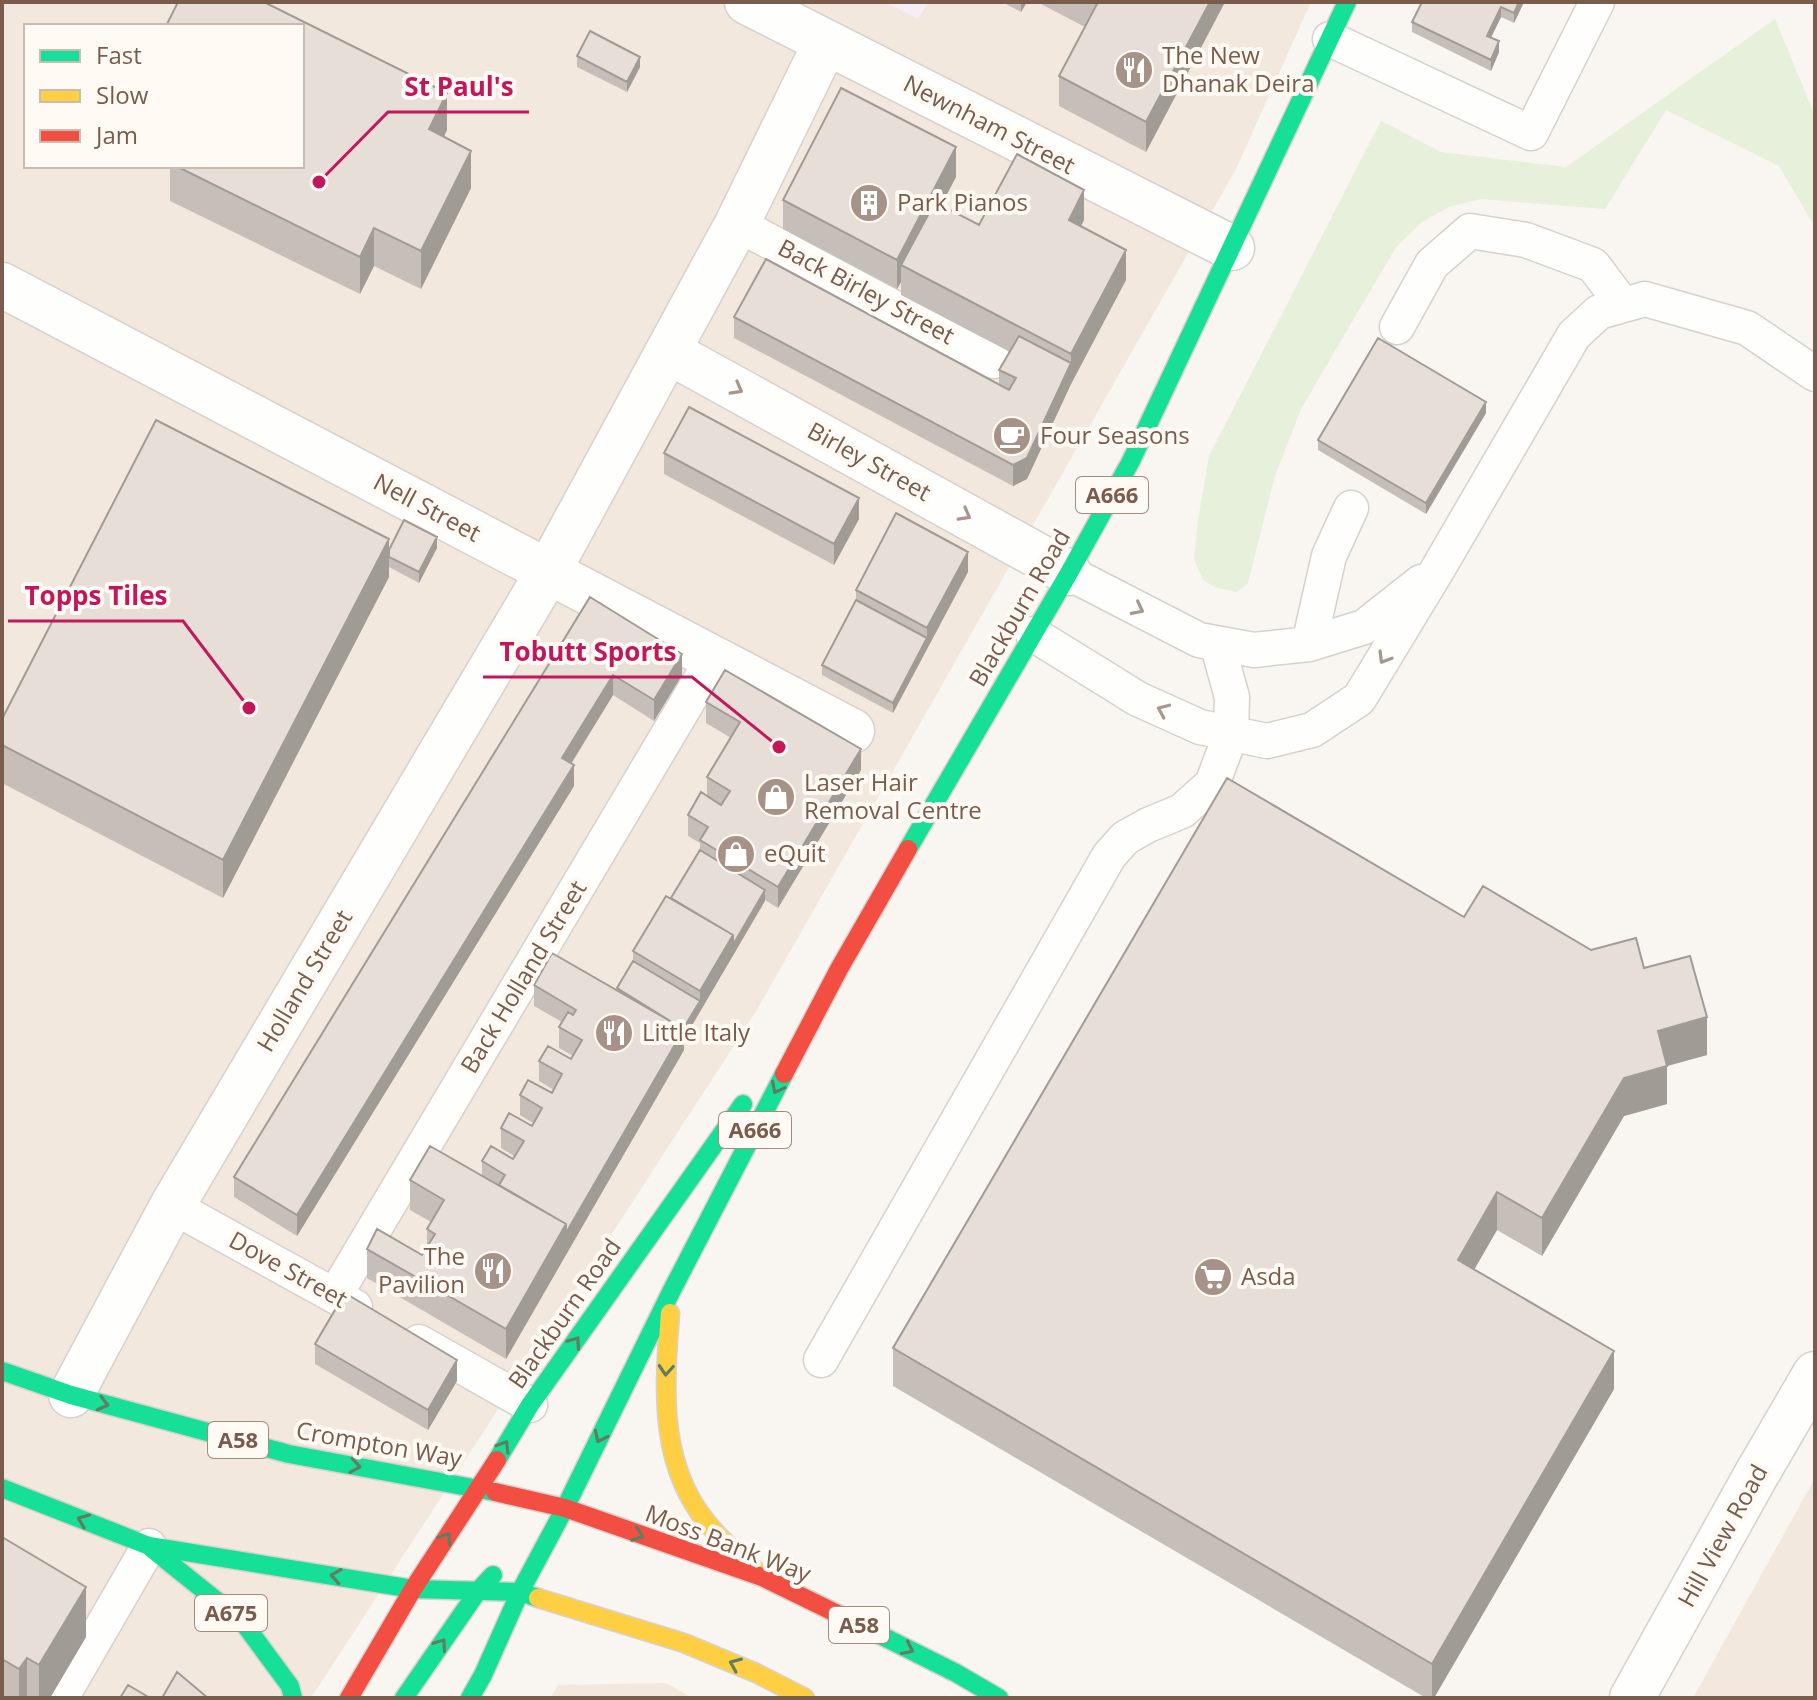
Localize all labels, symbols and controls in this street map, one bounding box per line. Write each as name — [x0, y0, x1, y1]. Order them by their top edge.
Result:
legend — [24, 24, 304, 168]
text: Fast — [96, 38, 142, 71]
place label: The New Dhanak Deira — [1162, 38, 1314, 99]
restaurant icon: The New Dhanak Deira — [1113, 49, 1155, 91]
callout: St Paul's — [388, 62, 529, 112]
street label: Newnham Street — [898, 66, 1081, 181]
text: St Paul's — [404, 68, 514, 104]
text: Slow — [96, 78, 149, 111]
text: Jam — [94, 118, 138, 151]
building icon: Park Pianos — [848, 182, 890, 224]
place label: Park Pianos — [897, 185, 1028, 218]
street label: Back Birley Street — [773, 230, 961, 351]
one-way arrow — [729, 380, 744, 395]
street label: Birley Street — [802, 413, 937, 508]
cafe icon: Four Seasons — [991, 415, 1033, 457]
place label: Four Seasons — [1040, 418, 1190, 451]
street label: Nell Street — [368, 465, 487, 549]
road number: A666 — [1076, 477, 1148, 513]
one-way arrow — [957, 506, 971, 521]
street label: Blackburn Road — [960, 523, 1077, 692]
callout: Topps Tiles — [8, 571, 183, 621]
text: Topps Tiles — [25, 577, 167, 613]
one-way arrow — [1130, 599, 1145, 614]
callout: Tobutt Sports — [483, 627, 692, 677]
text: Tobutt Sports — [500, 633, 676, 669]
one-way arrow — [1379, 649, 1394, 664]
one-way arrow — [1157, 704, 1171, 720]
place label: Laser Hair Removal Centre — [804, 765, 982, 826]
shop icon: Laser Hair Removal Centre — [755, 776, 797, 818]
shop icon: eQuit — [715, 833, 757, 875]
place label: eQuit — [764, 836, 825, 869]
street label: Back Holland Street — [452, 874, 593, 1079]
street label: Holland Street — [248, 903, 359, 1057]
restaurant icon: Little Italy — [593, 1012, 635, 1054]
place label: Little Italy — [642, 1015, 751, 1048]
one-way arrow — [772, 1079, 787, 1094]
road number: A666 — [719, 1112, 791, 1148]
street label: Dove Street — [224, 1223, 354, 1315]
street label: Blackburn Road — [500, 1231, 628, 1395]
place label: The Pavilion — [378, 1239, 465, 1300]
restaurant icon: The Pavilion — [472, 1250, 514, 1292]
supermarket icon: Asda — [1192, 1256, 1234, 1298]
place label: Asda — [1241, 1259, 1296, 1292]
one-way arrow — [565, 1336, 580, 1350]
one-way arrow — [658, 1364, 675, 1377]
one-way arrow — [95, 1394, 109, 1411]
street label: Crompton Way — [294, 1413, 466, 1475]
road number: A58 — [208, 1422, 268, 1458]
one-way arrow — [594, 1429, 610, 1444]
one-way arrow — [495, 1440, 510, 1455]
one-way arrow — [348, 1456, 362, 1473]
street label: Hill View Road — [1669, 1458, 1774, 1612]
street label: Moss Bank Way — [641, 1496, 817, 1590]
one-way arrow — [77, 1513, 91, 1530]
one-way arrow — [631, 1525, 645, 1541]
one-way arrow — [436, 1532, 451, 1547]
one-way arrow — [329, 1568, 343, 1585]
road number: A675 — [195, 1595, 267, 1631]
road number: A58 — [829, 1607, 889, 1643]
one-way arrow — [431, 1639, 446, 1653]
one-way arrow — [899, 1639, 914, 1655]
one-way arrow — [729, 1658, 743, 1674]

